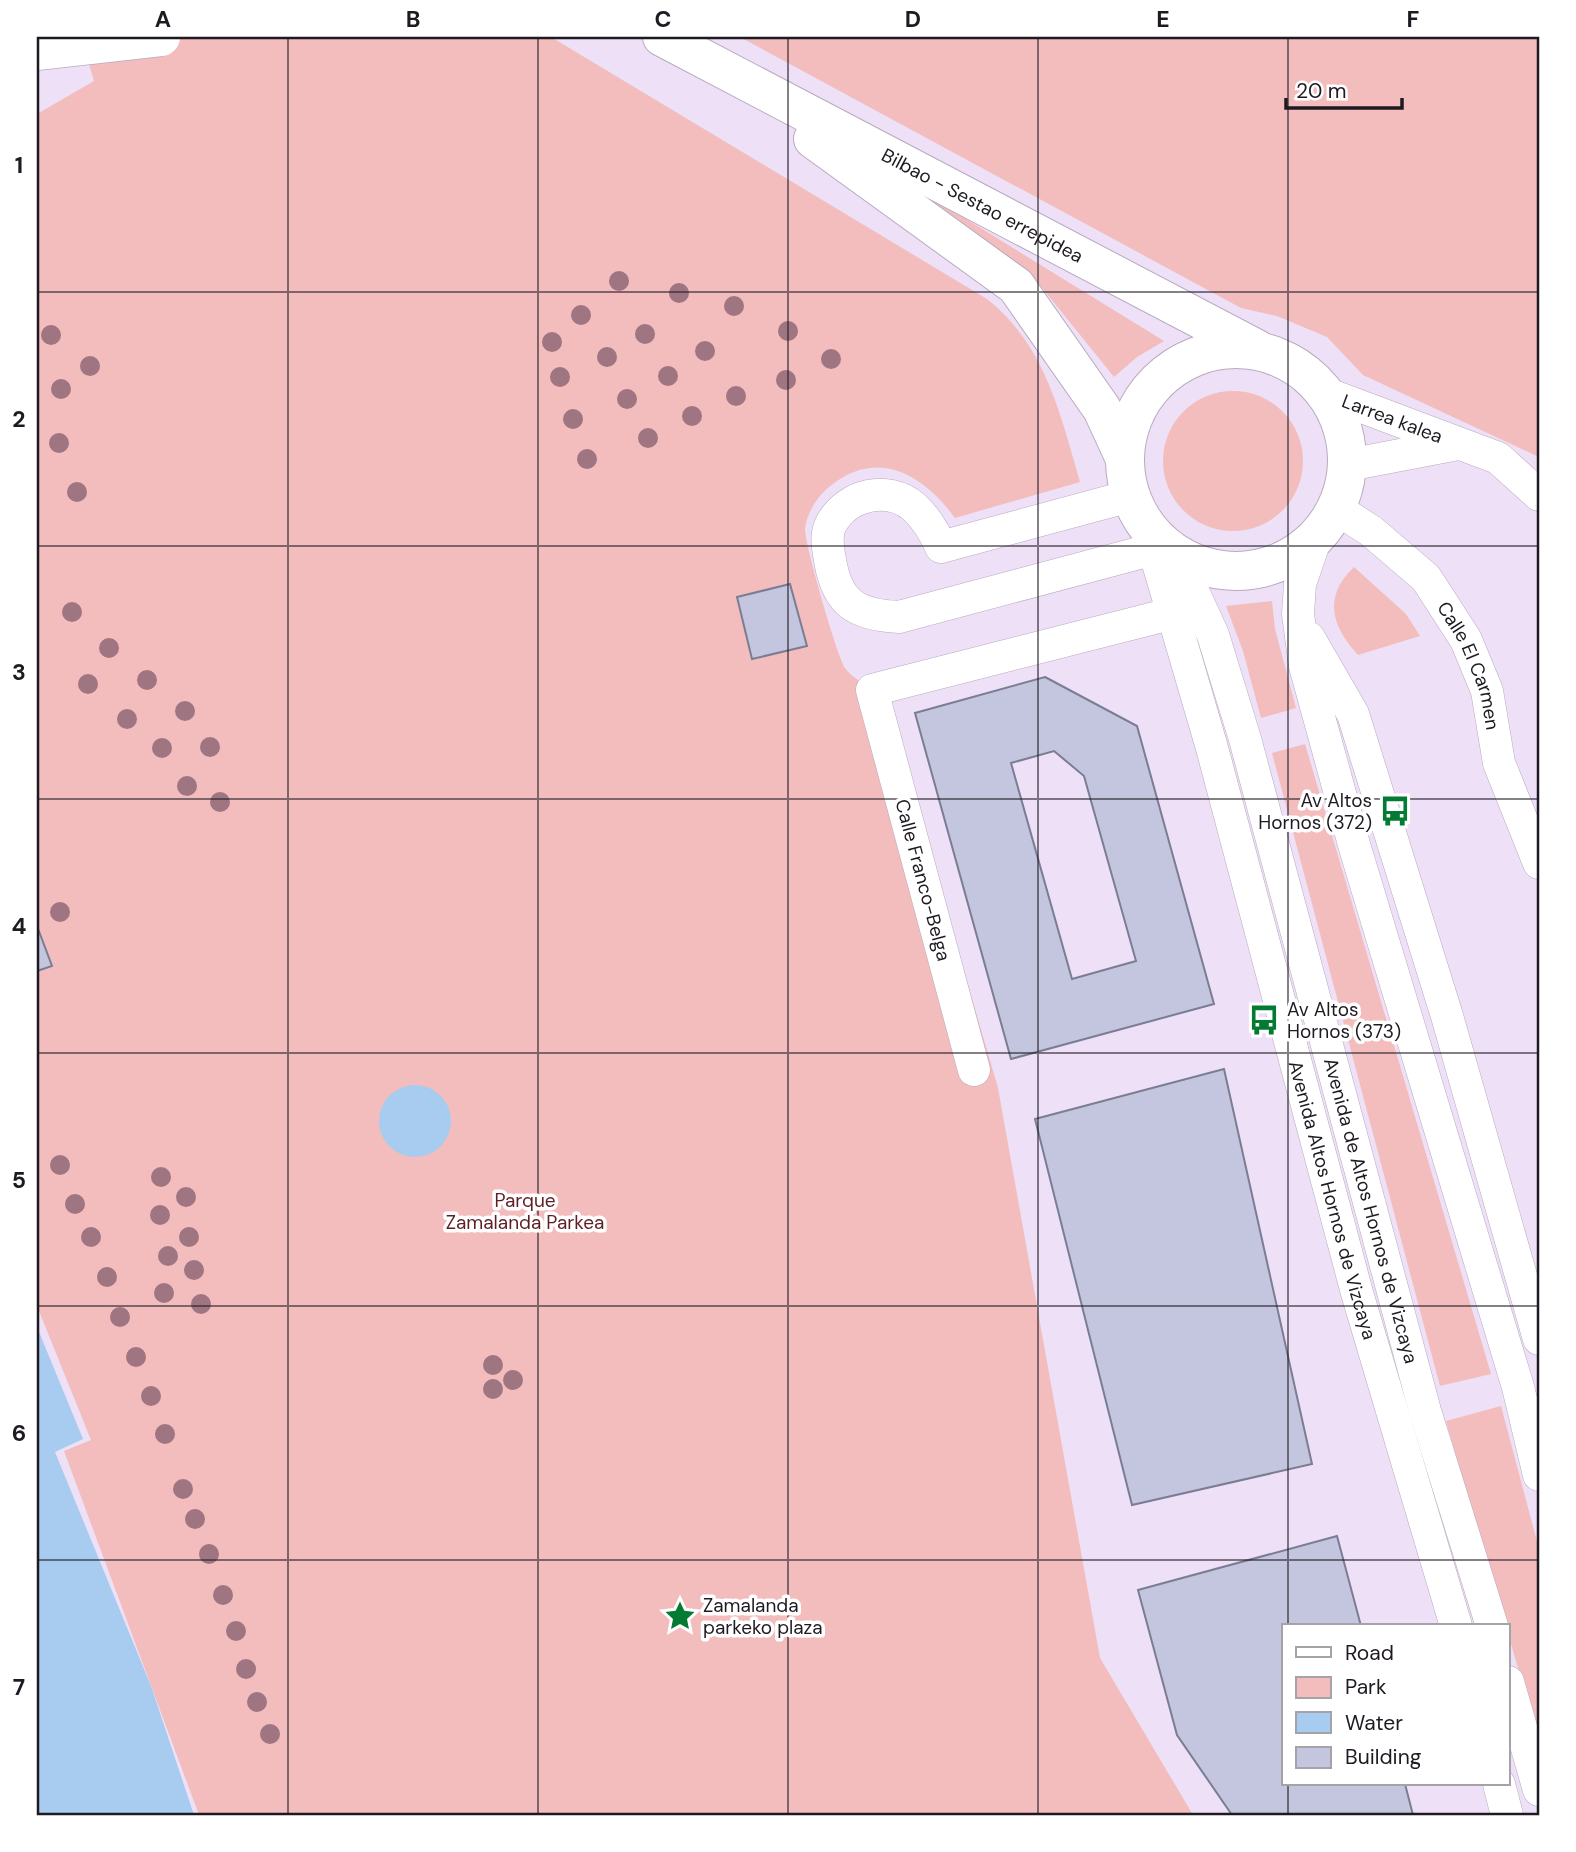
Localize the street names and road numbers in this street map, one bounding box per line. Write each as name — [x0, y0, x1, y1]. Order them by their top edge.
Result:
street label: Bilbao - Sestao errepidea — [878, 142, 1088, 268]
street label: Larrea kalea — [1339, 388, 1446, 449]
street label: Calle El Carmen — [1432, 597, 1506, 732]
street label: Calle Franco-Belga — [889, 796, 957, 964]
street label: Avenida de Altos Hornos de Vizcaya — [1318, 1055, 1424, 1366]
street label: Avenida Altos Hornos de Vizcaya — [1283, 1058, 1383, 1342]

